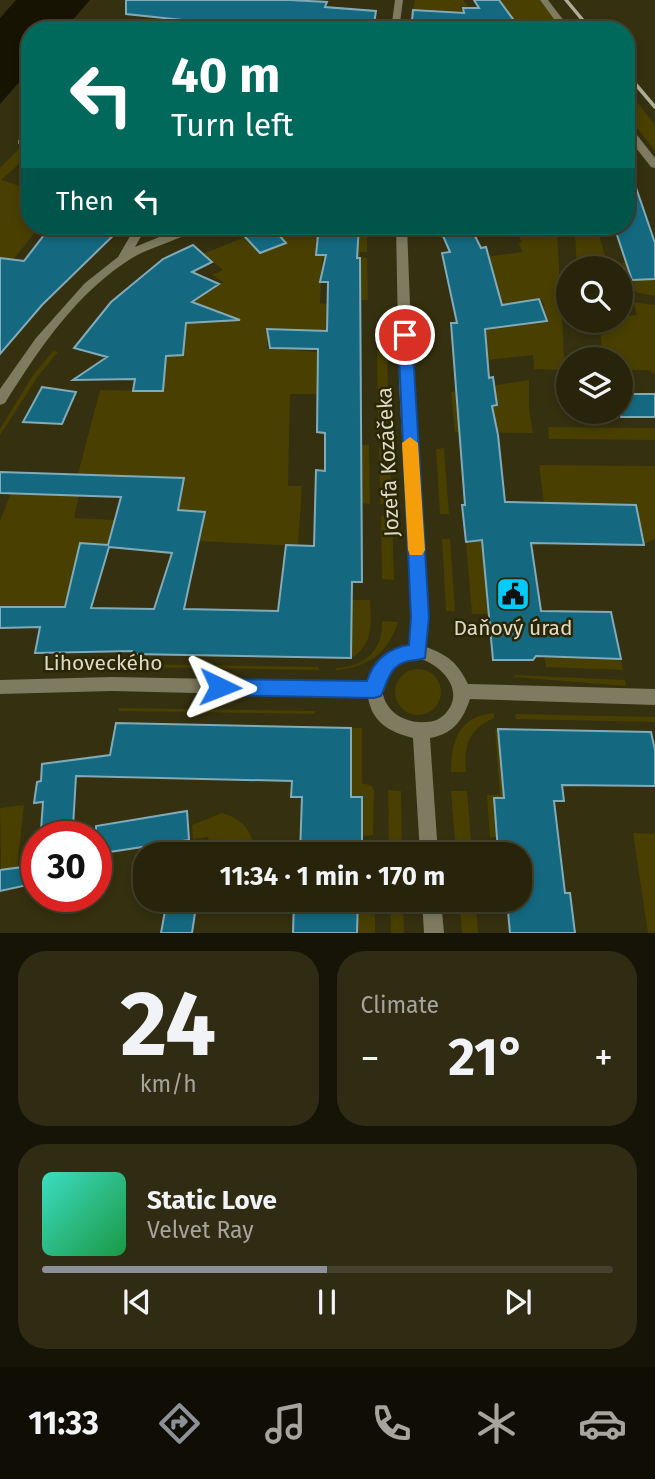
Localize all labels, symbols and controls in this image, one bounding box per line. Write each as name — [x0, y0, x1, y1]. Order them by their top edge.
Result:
text: 40 m — [171, 46, 280, 105]
icon: left — [56, 49, 147, 140]
text: Turn left — [171, 106, 293, 144]
icon: left — [128, 182, 166, 220]
text: Then — [56, 186, 114, 217]
map controls — [556, 256, 633, 424]
button: search — [556, 256, 633, 333]
pin — [375, 305, 435, 365]
icon: arrive — [386, 316, 424, 354]
button: layers — [556, 347, 633, 424]
street label: Jozefa Kozáčeka — [371, 386, 405, 538]
public building icon: Daňový úrad — [494, 575, 532, 613]
place label: Daňový úrad — [453, 615, 573, 641]
street label: Lihoveckého — [43, 650, 163, 676]
position arrow — [183, 650, 257, 724]
speed limit sign: 30 — [21, 821, 112, 912]
text: 11:34 · 1 min · 170 m — [220, 861, 445, 892]
text: 24 — [120, 970, 216, 1079]
text: Climate — [361, 991, 439, 1019]
text: 21° — [448, 1026, 525, 1089]
text: − — [361, 1035, 380, 1081]
text: + — [594, 1035, 613, 1081]
text: km/h — [140, 1070, 197, 1098]
text: Static Love — [147, 1185, 277, 1216]
text: Velvet Ray — [147, 1216, 254, 1244]
icon: previous — [118, 1283, 156, 1321]
icon: pause — [308, 1283, 346, 1321]
icon: next — [499, 1283, 537, 1321]
icon: directions — [155, 1399, 204, 1448]
icon: music — [261, 1399, 310, 1448]
icon: phone — [367, 1399, 416, 1448]
icon: climate — [472, 1399, 521, 1448]
icon: car — [578, 1399, 627, 1448]
text: 11:33 — [28, 1404, 99, 1442]

